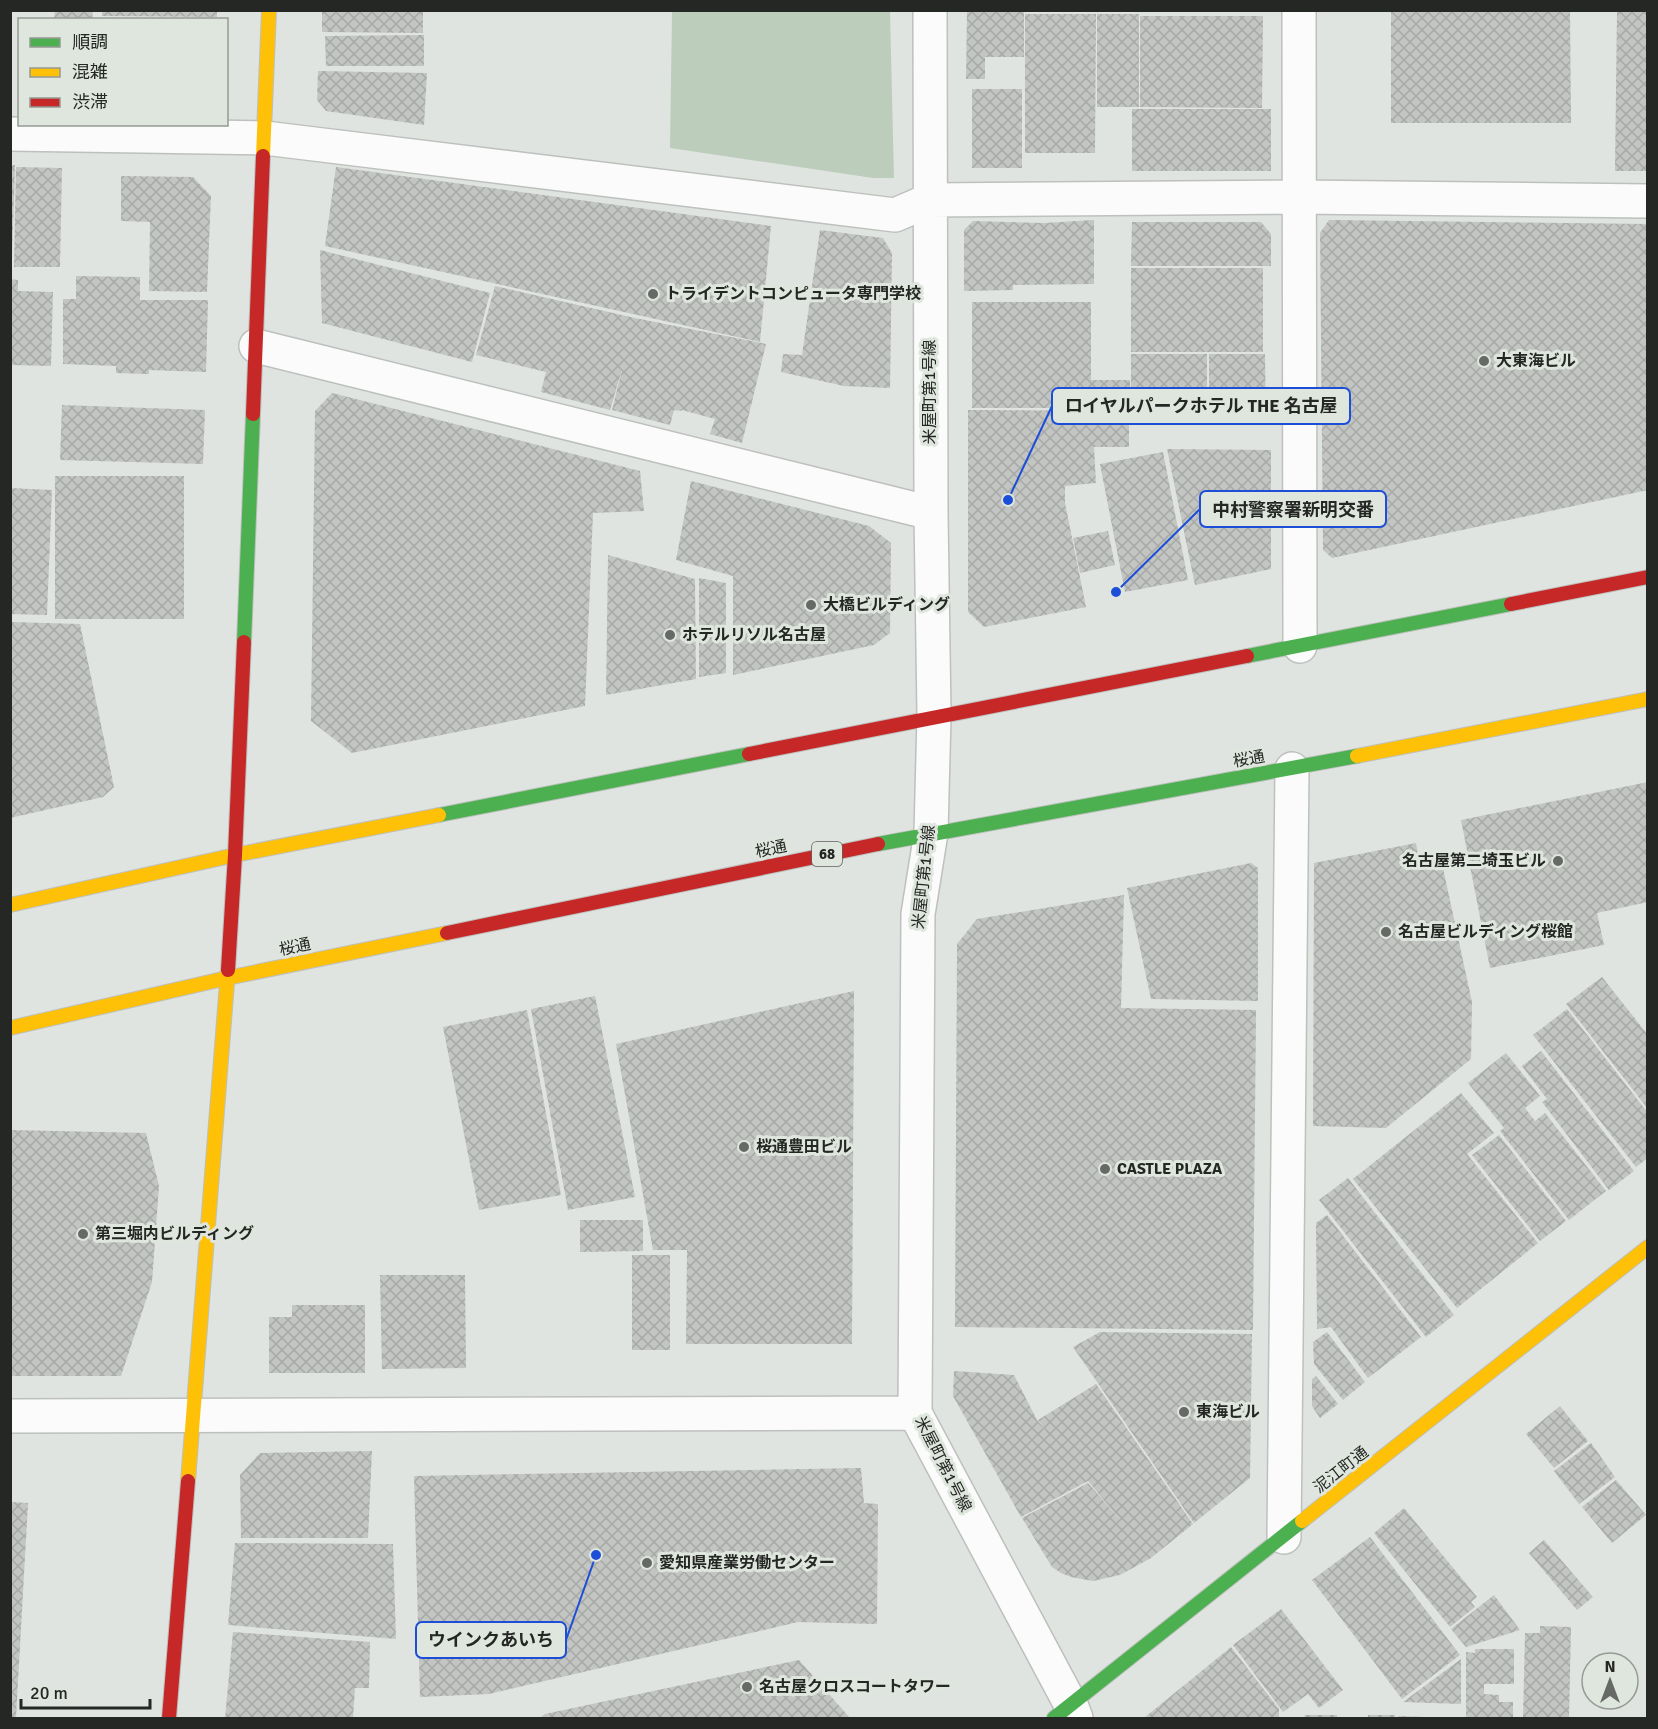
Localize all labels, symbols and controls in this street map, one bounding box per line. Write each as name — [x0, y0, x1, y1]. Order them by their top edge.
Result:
legend — [18, 18, 228, 126]
text: 順調 — [72, 31, 108, 53]
text: 混雑 — [72, 61, 108, 83]
text: 渋滞 — [72, 91, 108, 113]
place label: トライデントコンピュータ専門学校 — [665, 284, 921, 304]
marker: トライデントコンピュータ専門学校 — [646, 287, 660, 301]
street label: 米屋町第1号線 — [920, 340, 940, 444]
place label: 大東海ビル — [1496, 351, 1576, 371]
marker: 大東海ビル — [1477, 354, 1491, 368]
callout: ロイヤルパークホテル THE 名古屋 — [1052, 388, 1350, 424]
text: ロイヤルパークホテル THE 名古屋 — [1064, 395, 1338, 417]
callout: 中村警察署新明交番 — [1200, 491, 1386, 527]
text: 中村警察署新明交番 — [1212, 499, 1374, 521]
place label: 大橋ビルディング — [823, 595, 950, 615]
marker: 大橋ビルディング — [804, 598, 818, 612]
place label: ホテルリソル名古屋 — [682, 625, 826, 645]
marker: ホテルリソル名古屋 — [663, 628, 677, 642]
street label: 桜通 — [1231, 746, 1267, 772]
street label: 米屋町第1号線 — [909, 824, 939, 930]
street label: 桜通 — [753, 836, 789, 862]
road number: 68 — [812, 842, 842, 866]
place label: 名古屋第二埼玉ビル — [1402, 851, 1546, 871]
marker: 名古屋第二埼玉ビル — [1551, 854, 1565, 868]
place label: 名古屋ビルディング桜館 — [1398, 922, 1573, 942]
marker: 名古屋ビルディング桜館 — [1379, 925, 1393, 939]
street label: 桜通 — [277, 934, 313, 960]
place label: 桜通豊田ビル — [756, 1137, 852, 1157]
marker: 桜通豊田ビル — [737, 1140, 751, 1154]
place label: CASTLE PLAZA — [1117, 1159, 1223, 1179]
marker: CASTLE PLAZA — [1098, 1162, 1112, 1176]
place label: 第三堀内ビルディング — [95, 1224, 254, 1244]
marker: 第三堀内ビルディング — [76, 1227, 90, 1241]
place label: 東海ビル — [1196, 1402, 1260, 1422]
marker: 東海ビル — [1177, 1405, 1191, 1419]
street label: 米屋町第1号線 — [910, 1413, 976, 1515]
street label: 泥江町通 — [1310, 1442, 1372, 1498]
place label: 愛知県産業労働センター — [659, 1553, 835, 1573]
marker: 愛知県産業労働センター — [640, 1556, 654, 1570]
callout: ウインクあいち — [416, 1622, 566, 1658]
text: ウインクあいち — [428, 1629, 554, 1651]
north arrow — [1580, 1651, 1640, 1711]
text: N — [1604, 1657, 1616, 1677]
scale bar — [21, 1672, 150, 1710]
place label: 名古屋クロスコートタワー — [759, 1677, 951, 1697]
marker: 名古屋クロスコートタワー — [740, 1680, 754, 1694]
text: 20 m — [30, 1682, 68, 1704]

